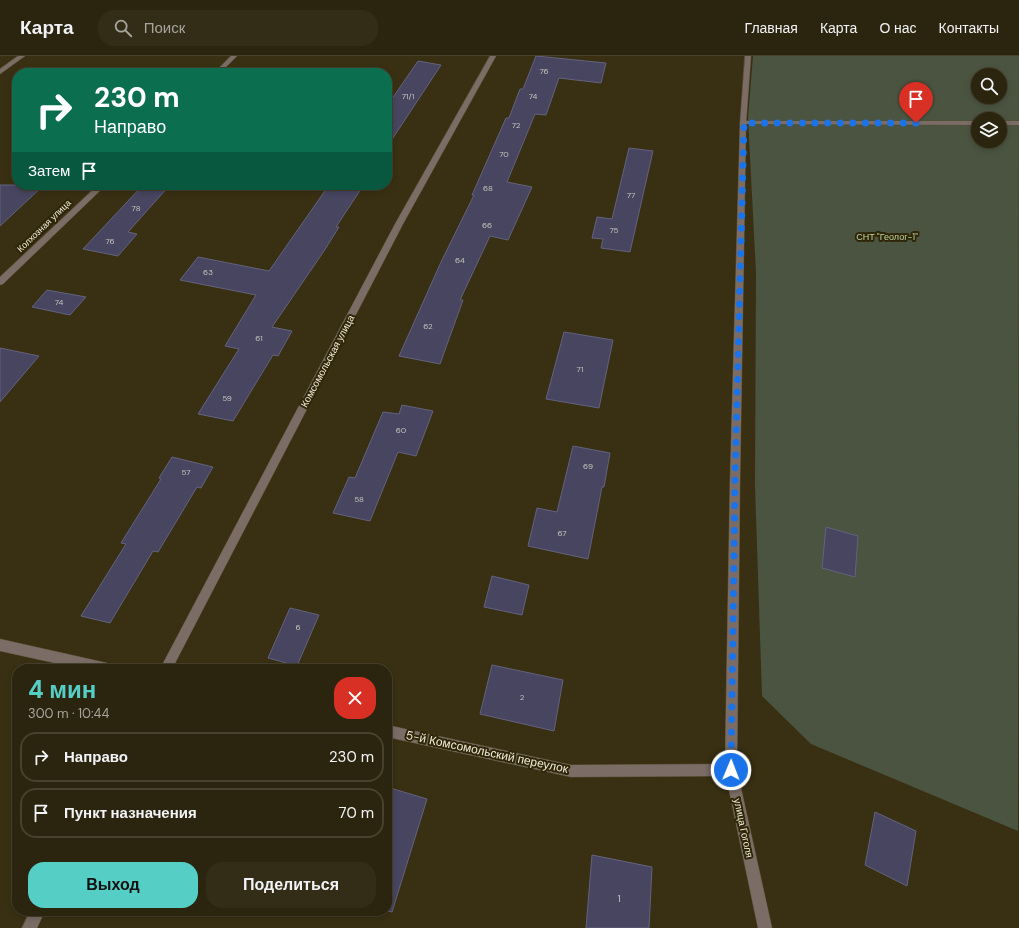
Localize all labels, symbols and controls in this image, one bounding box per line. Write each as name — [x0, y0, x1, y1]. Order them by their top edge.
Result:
search box — [98, 10, 378, 46]
text: Карта — [20, 15, 74, 40]
icon: search — [112, 17, 134, 39]
text: Поиск — [144, 18, 185, 38]
text: Главная — [745, 19, 798, 37]
text: Карта — [820, 19, 857, 37]
text: О нас — [879, 19, 917, 37]
text: Контакты — [939, 19, 999, 37]
house number: 76 — [539, 66, 549, 76]
map controls — [971, 68, 1007, 148]
button: search — [971, 68, 1007, 104]
text: 230 m — [94, 79, 180, 116]
pin — [899, 82, 933, 123]
icon: right — [28, 84, 80, 136]
icon: arrive — [905, 88, 927, 110]
house number: 71/1 — [402, 91, 414, 101]
house number: 74 — [529, 91, 537, 101]
button: layers — [971, 112, 1007, 148]
text: Направо — [94, 115, 166, 139]
house number: 72 — [512, 120, 521, 130]
house number: 70 — [499, 149, 509, 159]
icon: arrive — [78, 160, 100, 182]
text: Затем — [28, 161, 70, 181]
house number: 68 — [483, 183, 493, 193]
house number: 77 — [627, 190, 635, 200]
street label: Колхозная улица — [14, 197, 74, 255]
house number: 78 — [132, 203, 141, 213]
house number: 66 — [482, 220, 492, 230]
house number: 75 — [610, 225, 619, 235]
park label: СНТ "Геолог-1" — [856, 231, 918, 243]
house number: 76 — [105, 236, 115, 246]
house number: 64 — [455, 255, 465, 265]
house number: 63 — [203, 267, 213, 277]
house number: 74 — [55, 297, 63, 307]
street label: Комсомольская улица — [298, 312, 358, 410]
house number: 62 — [423, 321, 433, 331]
house number: 61 — [255, 333, 263, 343]
house number: 71 — [577, 364, 583, 374]
house number: 59 — [222, 393, 232, 403]
house number: 60 — [396, 425, 407, 435]
house number: 69 — [583, 461, 593, 471]
house number: 57 — [181, 467, 191, 477]
house number: 58 — [354, 494, 364, 504]
house number: 67 — [557, 528, 567, 538]
house number: 6 — [295, 622, 301, 632]
text: 4 мин — [28, 674, 96, 705]
button: close — [334, 677, 376, 719]
house number: 2 — [520, 692, 525, 702]
text: 300 m · 10:44 — [28, 705, 109, 722]
street label: 5-й Комсомольский переулок — [404, 727, 570, 777]
icon: right — [30, 746, 52, 768]
text: Направо — [64, 747, 128, 767]
text: 230 m — [329, 747, 374, 767]
position arrow — [710, 749, 752, 791]
street label: улица Гоголя — [731, 797, 756, 859]
icon: arrive — [30, 802, 52, 824]
text: Пункт назначения — [64, 803, 197, 823]
text: 70 m — [339, 803, 374, 823]
button: Выход — [28, 862, 198, 908]
button: Поделиться — [206, 862, 376, 908]
house number: 1 — [617, 892, 621, 905]

